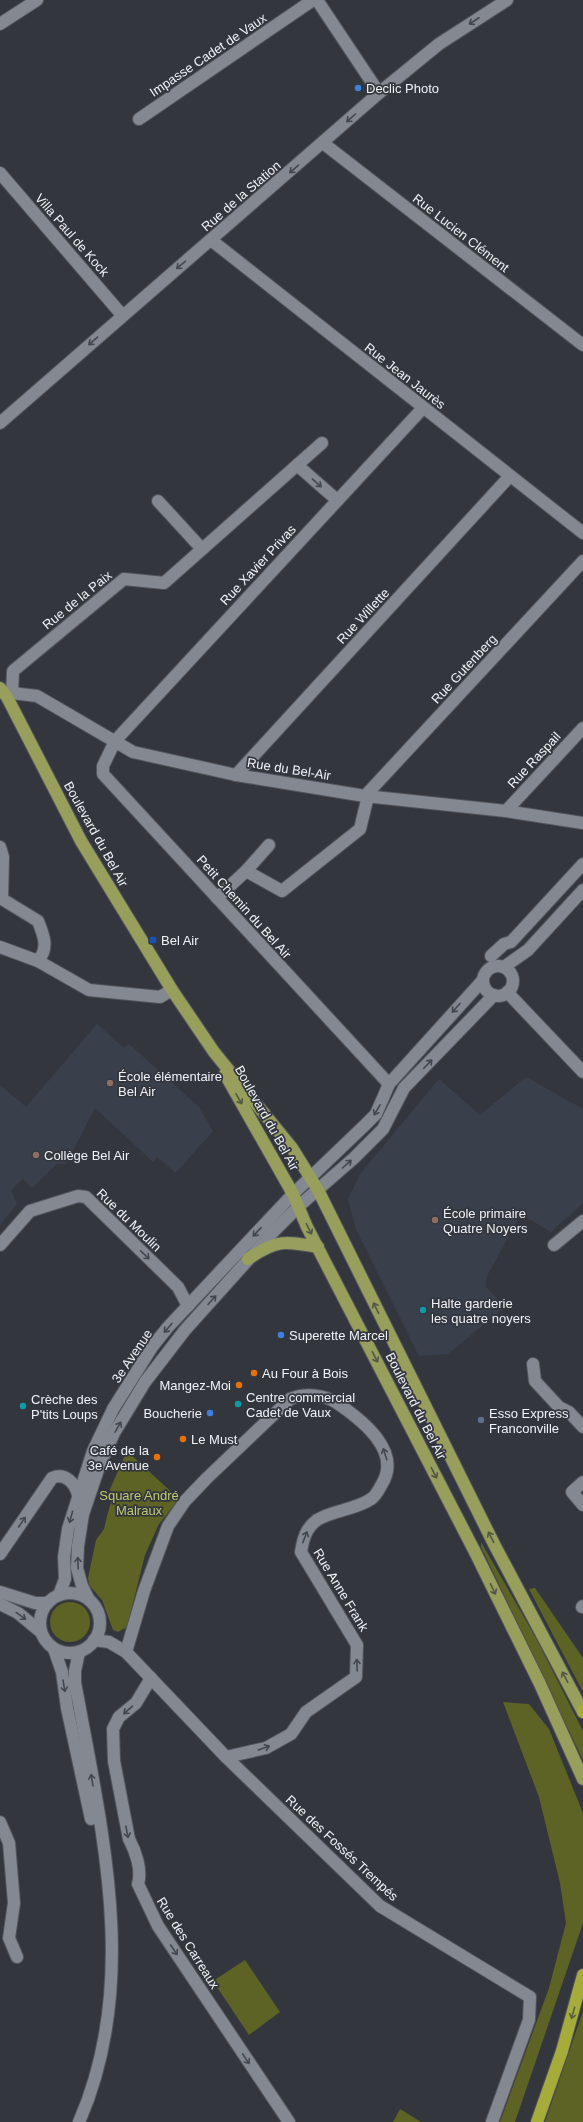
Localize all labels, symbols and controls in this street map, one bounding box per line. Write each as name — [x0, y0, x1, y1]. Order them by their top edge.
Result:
street label: Impasse Cadet de Vaux — [147, 10, 270, 100]
one-way arrow — [469, 17, 480, 25]
place label: Declic Photo — [366, 81, 439, 96]
marker: Declic Photo — [353, 83, 363, 93]
one-way arrow — [346, 113, 356, 123]
street label: Rue de la Station — [198, 158, 284, 234]
one-way arrow — [288, 164, 299, 173]
street label: Villa Paul de Kock — [32, 191, 112, 280]
street label: Rue Lucien Clément — [410, 191, 512, 275]
one-way arrow — [176, 261, 186, 270]
one-way arrow — [87, 337, 98, 346]
street label: Rue Jean Jaurès — [362, 340, 449, 412]
one-way arrow — [312, 478, 322, 487]
street label: Rue Xavier Privas — [217, 521, 299, 608]
street label: Rue de la Paix — [39, 567, 115, 632]
street label: Rue Willette — [334, 585, 392, 647]
street label: Rue Gutenberg — [428, 631, 500, 707]
street label: Rue Raspail — [504, 729, 564, 791]
street label: Rue du Bel-Air — [246, 755, 333, 783]
street label: Boulevard du Bel Air — [61, 779, 131, 890]
street label: Petit Chemin du Bel Air — [194, 852, 295, 962]
place label: Bel Air — [161, 933, 199, 948]
marker: Bel Air — [148, 935, 158, 945]
one-way arrow — [452, 1003, 461, 1013]
one-way arrow — [423, 1059, 433, 1069]
street label: Boulevard du Bel Air — [232, 1063, 302, 1174]
place label: École élémentaire Bel Air — [118, 1069, 222, 1099]
marker: École élémentaire Bel Air — [105, 1078, 115, 1088]
one-way arrow — [235, 1092, 243, 1104]
one-way arrow — [373, 1104, 381, 1116]
place label: Collège Bel Air — [44, 1148, 130, 1163]
marker: Collège Bel Air — [31, 1150, 41, 1160]
one-way arrow — [342, 1159, 352, 1169]
street label: Rue du Moulin — [94, 1185, 164, 1255]
place label: École primaire Quatre Noyers — [443, 1206, 528, 1236]
marker: École primaire Quatre Noyers — [430, 1215, 440, 1225]
one-way arrow — [306, 1223, 313, 1235]
one-way arrow — [252, 1227, 261, 1237]
one-way arrow — [140, 1250, 150, 1260]
one-way arrow — [207, 1295, 217, 1305]
place label: Halte garderie les quatre noyers — [431, 1296, 531, 1326]
one-way arrow — [372, 1303, 379, 1315]
marker: Halte garderie les quatre noyers — [418, 1305, 428, 1315]
one-way arrow — [164, 1322, 173, 1333]
street label: 3e Avenue — [109, 1326, 155, 1386]
place label: Superette Marcel — [289, 1328, 388, 1343]
marker: Superette Marcel — [276, 1330, 286, 1340]
street label: Boulevard du Bel Air — [383, 1350, 450, 1462]
one-way arrow — [372, 1351, 379, 1363]
place label: Au Four à Bois — [262, 1366, 348, 1381]
marker: Au Four à Bois — [249, 1368, 259, 1378]
place label: Mangez-Moi — [159, 1378, 231, 1393]
marker: Mangez-Moi — [234, 1380, 244, 1390]
place label: Centre commercial Cadet de Vaux — [246, 1390, 355, 1420]
place label: Crèche des P'tits Loups — [31, 1392, 98, 1422]
marker: Centre commercial Cadet de Vaux — [233, 1399, 243, 1409]
marker: Crèche des P'tits Loups — [18, 1401, 28, 1411]
place label: Boucherie — [143, 1406, 202, 1421]
place label: Esso Express Franconville — [489, 1406, 569, 1436]
marker: Boucherie — [205, 1408, 215, 1418]
marker: Esso Express Franconville — [476, 1415, 486, 1425]
one-way arrow — [114, 1421, 122, 1433]
place label: Le Must — [191, 1432, 238, 1447]
marker: Le Must — [178, 1434, 188, 1444]
place label: Café de la 3e Avenue — [88, 1443, 150, 1473]
one-way arrow — [380, 1449, 388, 1461]
marker: Café de la 3e Avenue — [152, 1452, 162, 1462]
one-way arrow — [431, 1466, 439, 1478]
park label: Square André Malraux — [99, 1488, 179, 1518]
one-way arrow — [67, 1510, 75, 1523]
one-way arrow — [18, 1517, 26, 1528]
one-way arrow — [301, 1532, 309, 1544]
one-way arrow — [487, 1532, 494, 1544]
street label: Rue Anne Frank — [310, 1546, 372, 1635]
one-way arrow — [74, 1557, 82, 1570]
one-way arrow — [490, 1582, 497, 1594]
one-way arrow — [16, 1612, 27, 1620]
one-way arrow — [353, 1659, 361, 1672]
one-way arrow — [560, 1671, 568, 1683]
one-way arrow — [60, 1679, 68, 1692]
one-way arrow — [123, 1705, 134, 1714]
one-way arrow — [258, 1743, 270, 1751]
one-way arrow — [88, 1774, 96, 1787]
street label: Rue des Fossés Trempés — [283, 1792, 402, 1904]
one-way arrow — [124, 1825, 132, 1838]
street label: Rue des Carreaux — [154, 1894, 223, 1992]
one-way arrow — [170, 1944, 178, 1955]
one-way arrow — [568, 2006, 576, 2019]
one-way arrow — [242, 2053, 250, 2064]

